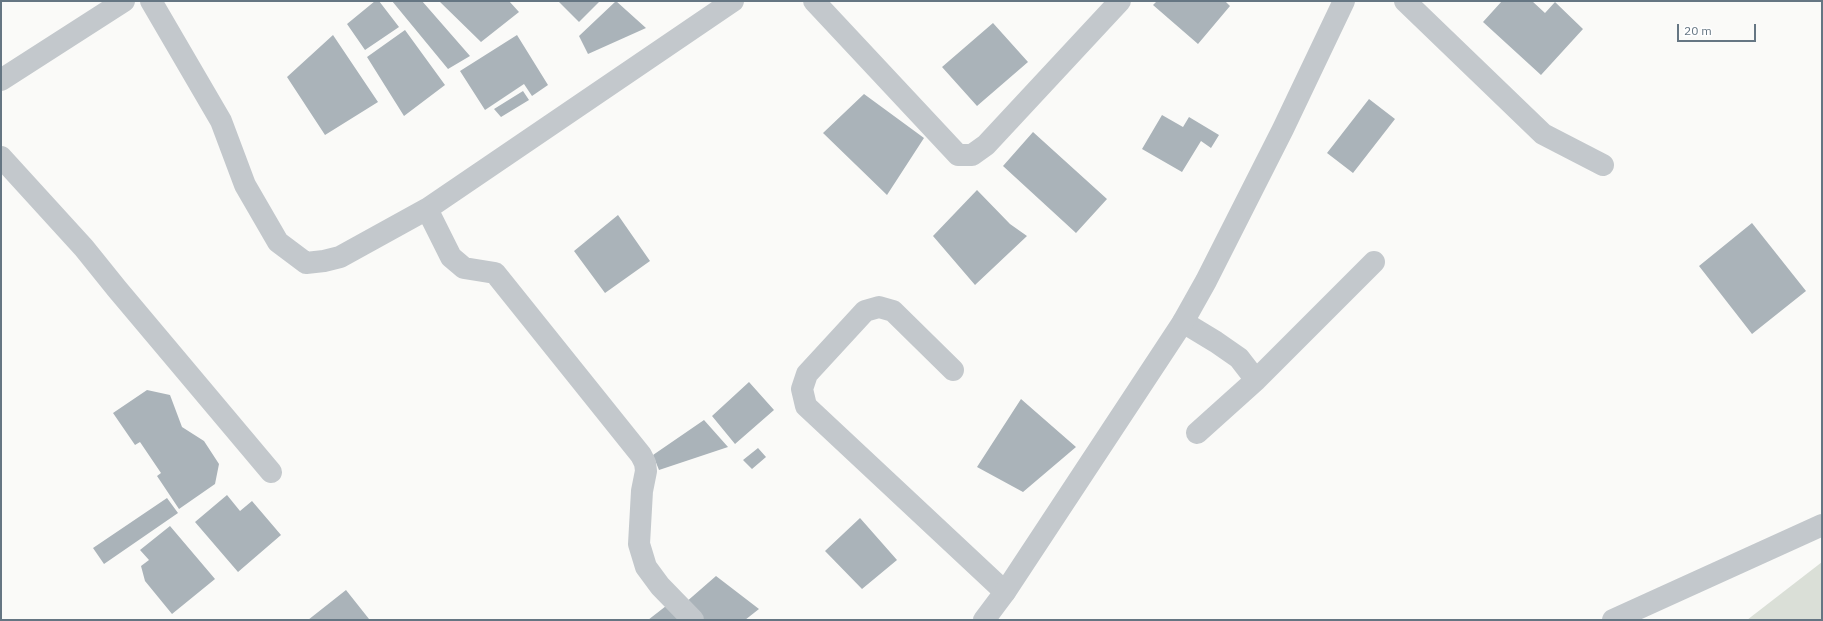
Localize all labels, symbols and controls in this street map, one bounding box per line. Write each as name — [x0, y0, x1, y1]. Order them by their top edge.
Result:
scale bar — [1679, 16, 1758, 42]
text: 20 m — [1684, 23, 1712, 38]

